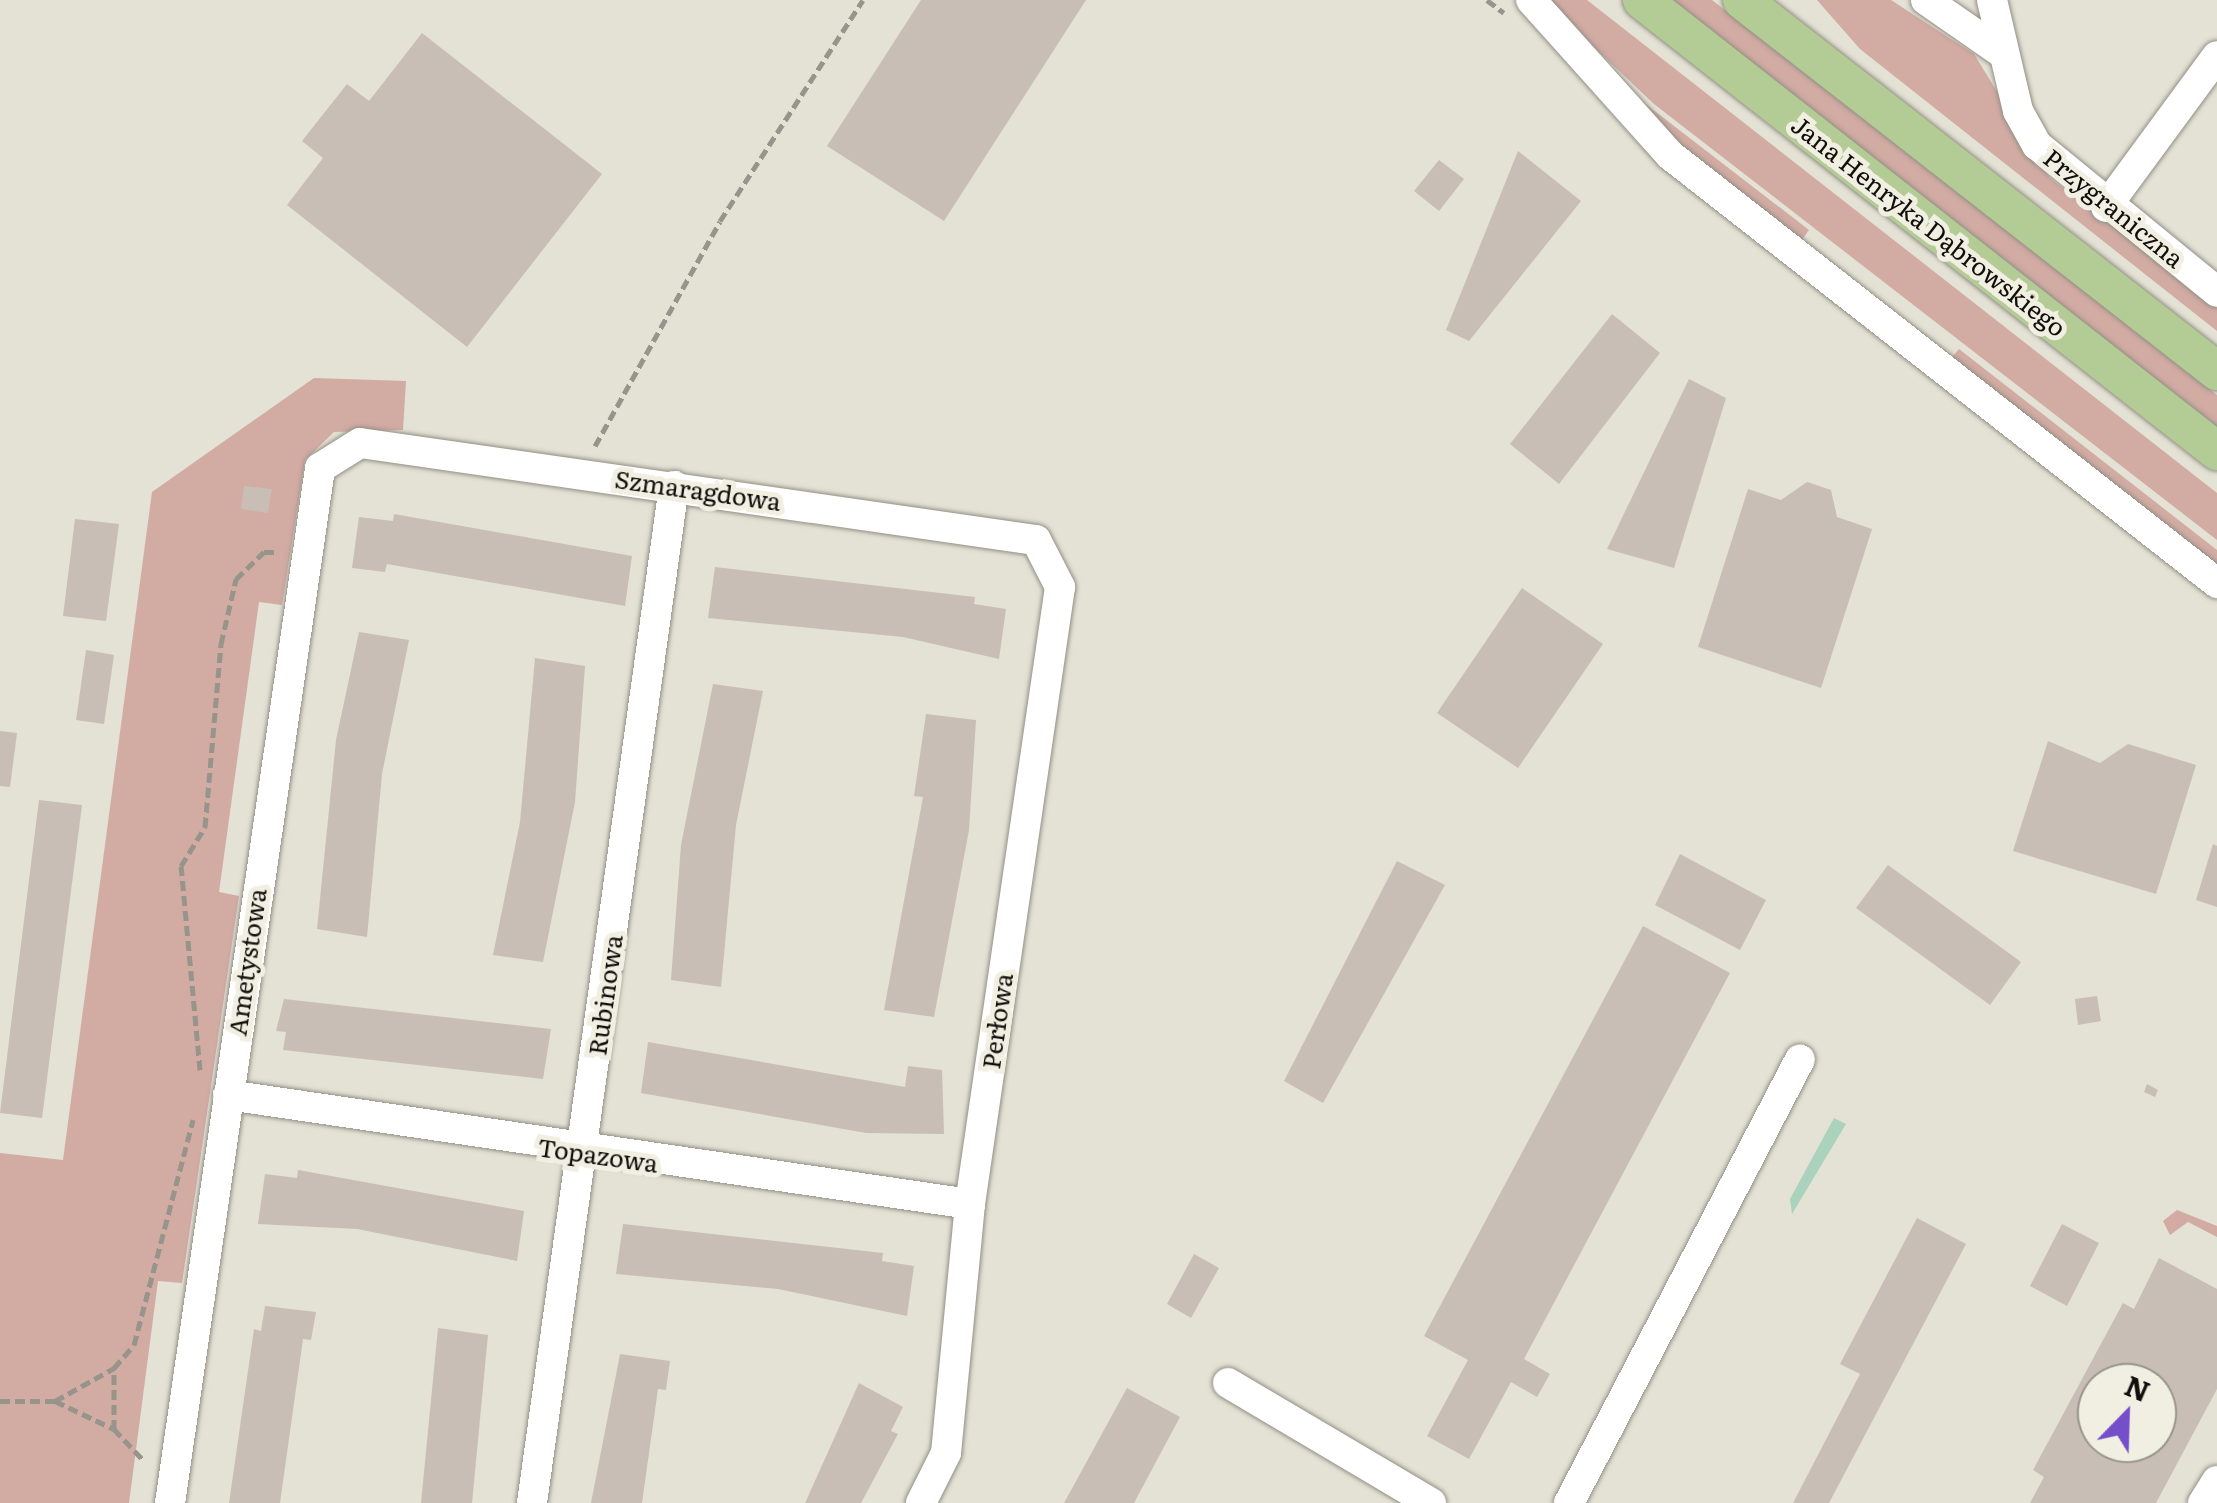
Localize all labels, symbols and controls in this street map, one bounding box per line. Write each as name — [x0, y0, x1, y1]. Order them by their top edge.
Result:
street label: Jana Henryka Dąbrowskiego — [1786, 109, 2072, 343]
street label: Przygraniczna — [2038, 142, 2190, 274]
street label: Szmaragdowa — [613, 463, 783, 517]
street label: Ametystowa — [222, 886, 272, 1038]
street label: Rubinowa — [582, 933, 628, 1057]
street label: Perłowa — [975, 971, 1019, 1071]
street label: Topazowa — [536, 1132, 660, 1178]
north arrow — [2077, 1363, 2177, 1463]
text: N — [2119, 1363, 2157, 1411]

